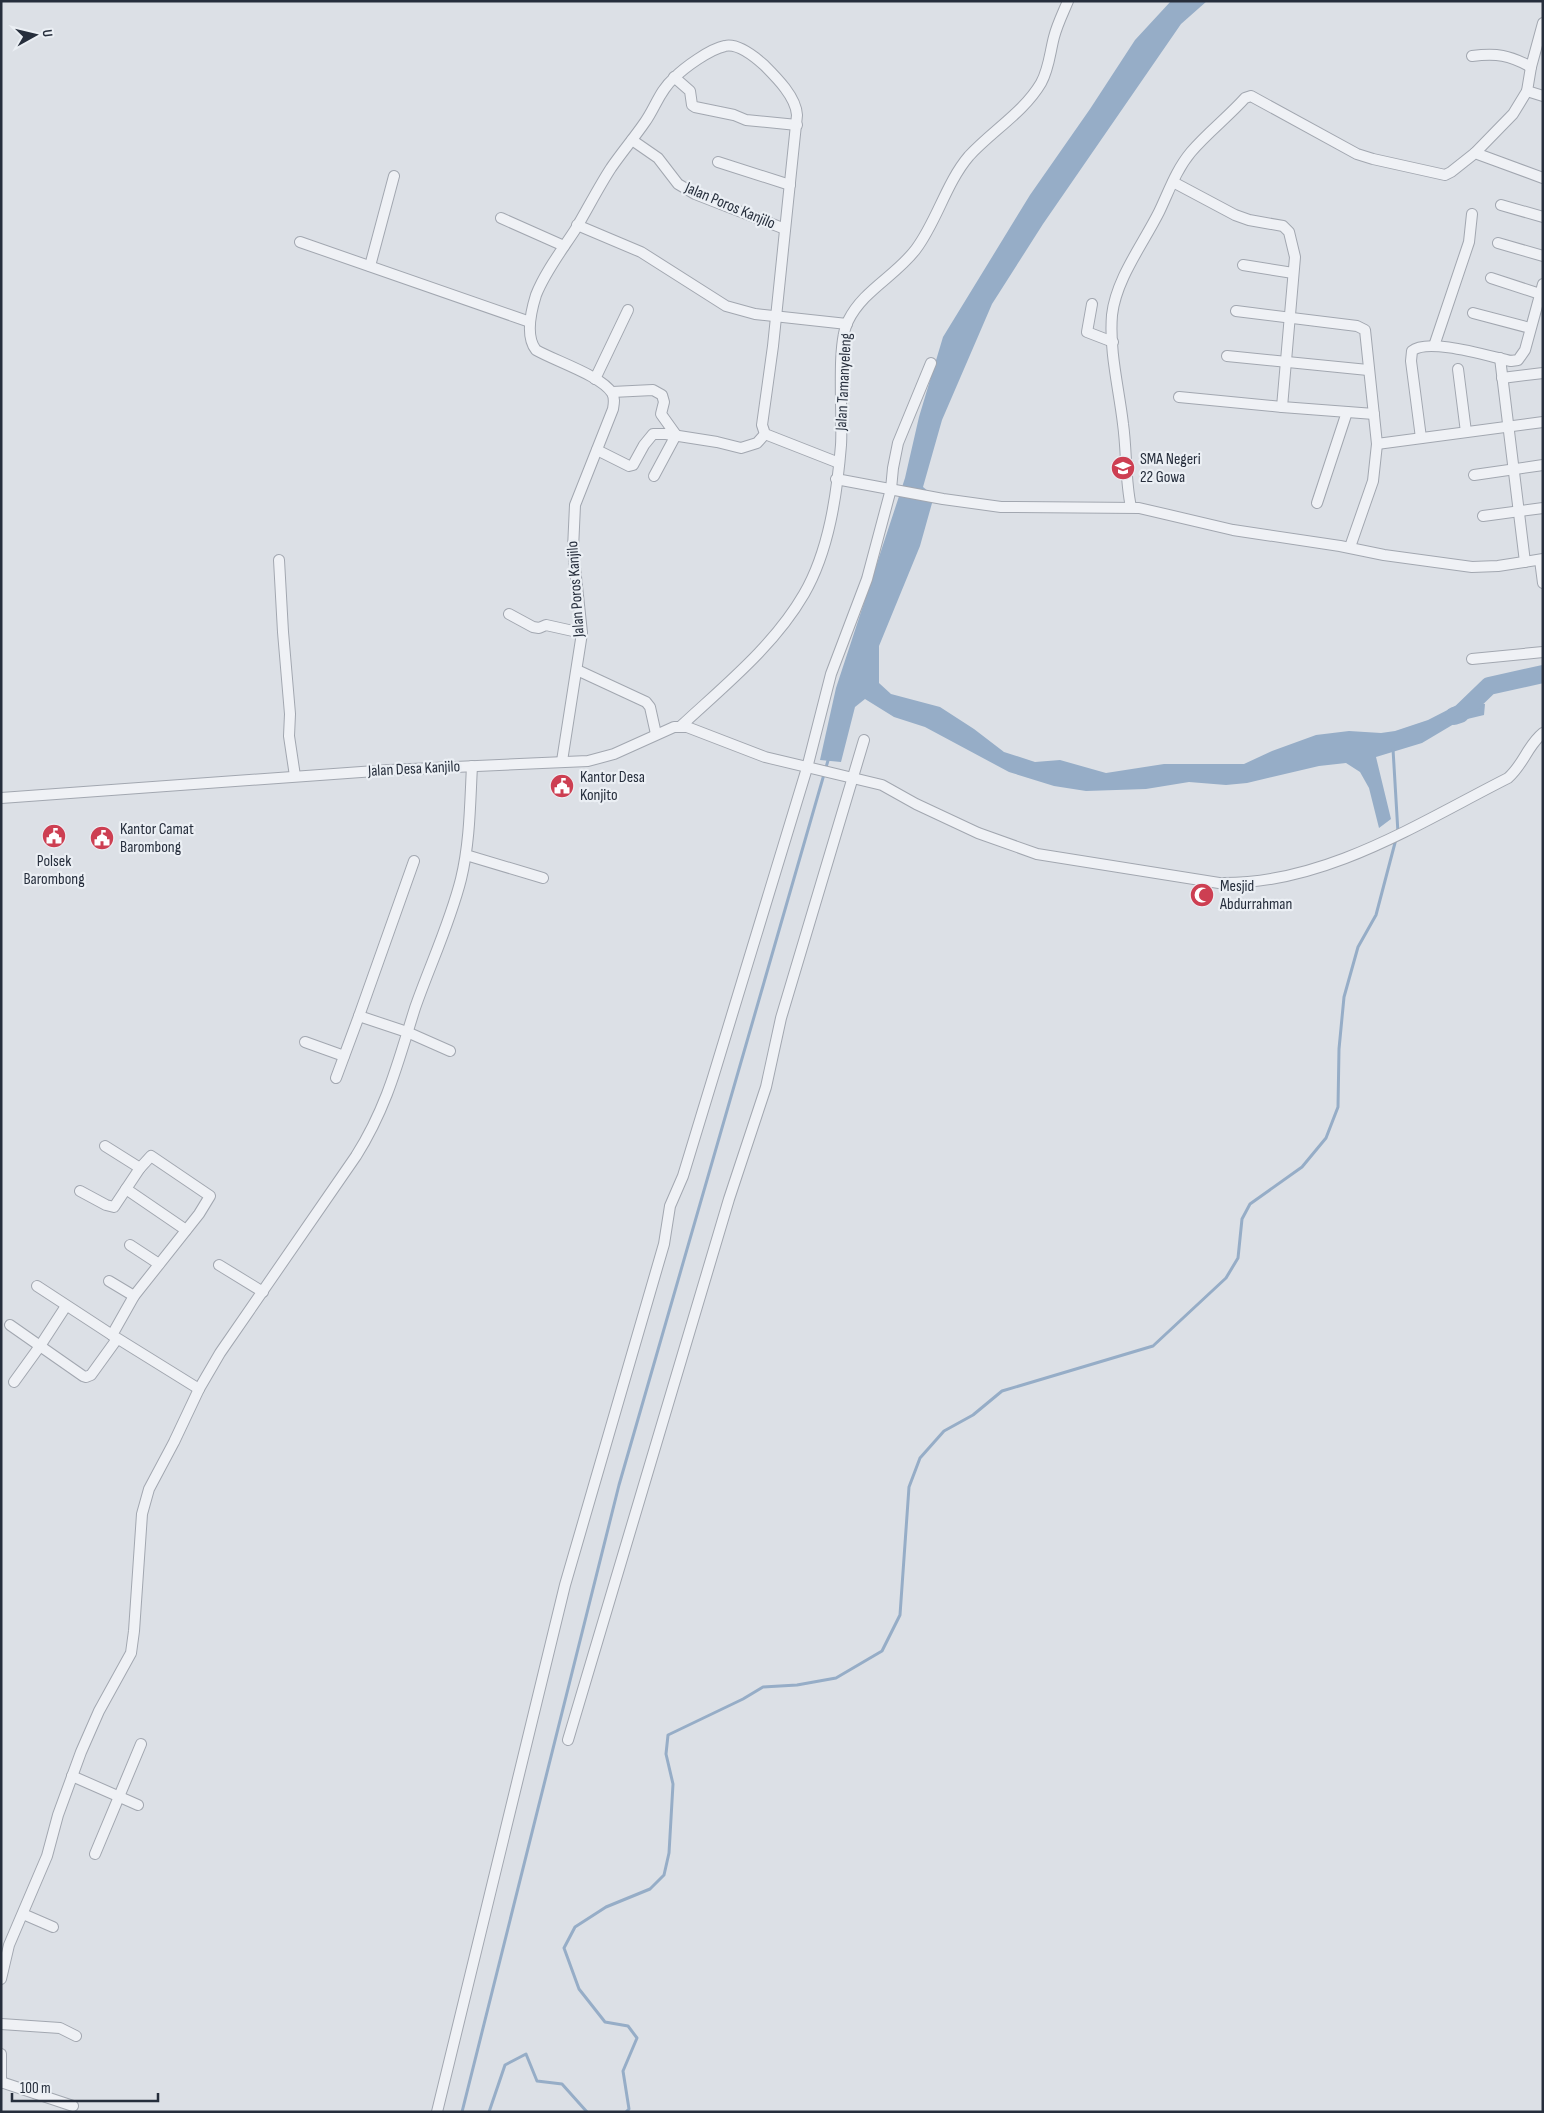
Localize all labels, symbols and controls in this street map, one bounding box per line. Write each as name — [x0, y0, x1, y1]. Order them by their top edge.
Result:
north arrow — [10, 10, 60, 60]
text: U — [38, 28, 56, 38]
street label: Jalan Poros Kanjilo — [681, 178, 778, 234]
street label: Jalan Tamanyeleng — [832, 333, 856, 432]
place label: SMA Negeri 22 Gowa — [1140, 450, 1201, 487]
school or university icon: SMA Negeri 22 Gowa — [1110, 455, 1136, 481]
street label: Jalan Poros Kanjilo — [563, 540, 589, 639]
street label: Jalan Desa Kanjilo — [366, 757, 461, 781]
place label: Kantor Desa Konjito — [580, 768, 645, 805]
public building icon: Kantor Desa Konjito — [549, 773, 575, 799]
place label: Kantor Camat Barombong — [120, 820, 194, 857]
public building icon: Polsek Barombong — [41, 823, 67, 849]
public building icon: Kantor Camat Barombong — [89, 825, 115, 851]
place label: Polsek Barombong — [23, 852, 85, 889]
place label: Mesjid Abdurrahman — [1219, 877, 1292, 914]
mosque icon: Mesjid Abdurrahman — [1189, 882, 1215, 908]
scale bar — [12, 2070, 159, 2102]
text: 100 m — [20, 2079, 51, 2098]

